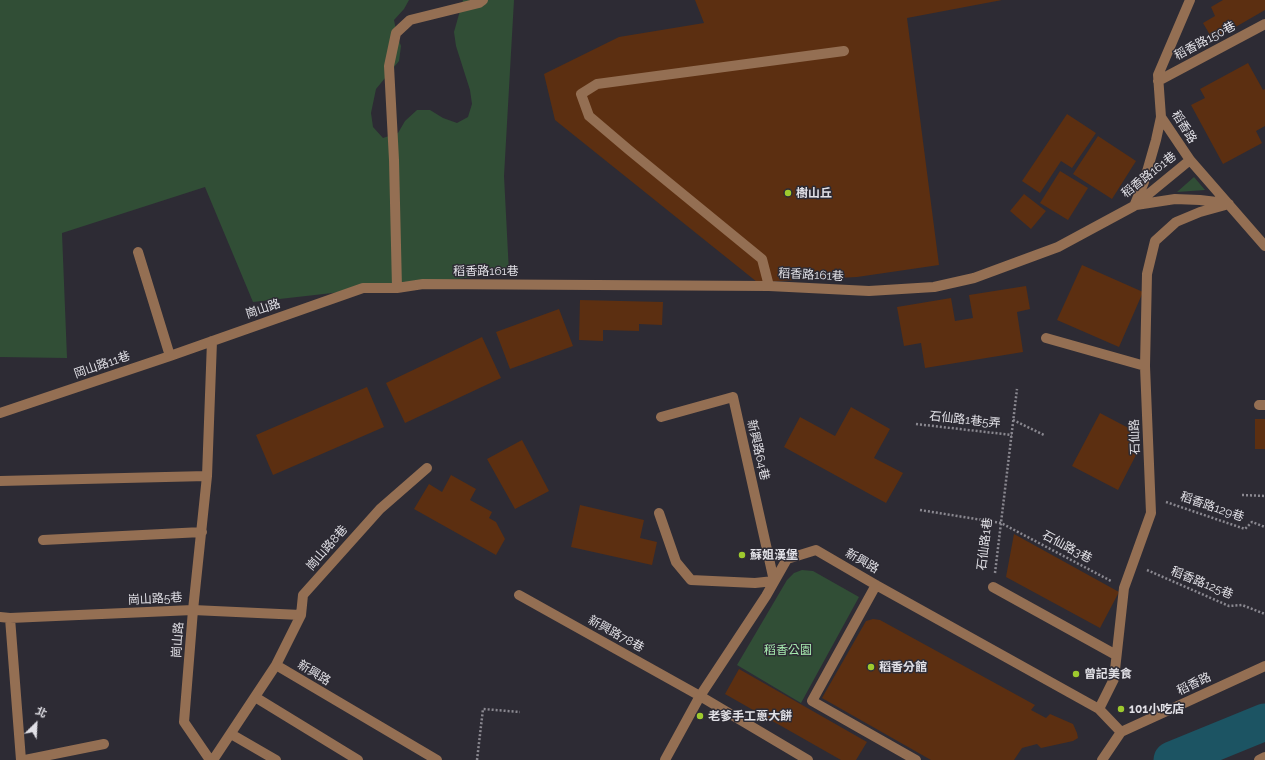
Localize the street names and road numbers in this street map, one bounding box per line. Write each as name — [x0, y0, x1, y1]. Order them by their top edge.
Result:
street label: 稻香路150巷 — [1172, 19, 1238, 63]
street label: 稻香路 — [1168, 108, 1200, 146]
street label: 稻香路161巷 — [1119, 149, 1179, 201]
street label: 稻香路161巷 — [453, 264, 519, 278]
street label: 稻香路161巷 — [778, 266, 844, 284]
street label: 崗山路 — [244, 296, 282, 322]
street label: 岡山路11巷 — [72, 349, 132, 381]
street label: 石仙路1巷5弄 — [929, 409, 1001, 431]
street label: 新興路64巷 — [744, 418, 772, 482]
street label: 石仙路 — [1127, 419, 1143, 455]
street label: 稻香路129巷 — [1178, 489, 1246, 525]
street label: 石仙路1巷 — [975, 517, 995, 571]
street label: 崗山路8巷 — [303, 522, 351, 574]
street label: 石仙路3巷 — [1040, 528, 1094, 566]
street label: 新興路 — [843, 546, 881, 576]
street label: 稻香路125巷 — [1169, 564, 1235, 602]
street label: 崗山路5巷 — [127, 590, 183, 608]
street label: 新興路78巷 — [586, 613, 646, 655]
street label: 崗山路 — [170, 622, 186, 658]
street label: 新興路 — [295, 658, 333, 688]
street label: 稻香路 — [1175, 670, 1213, 698]

